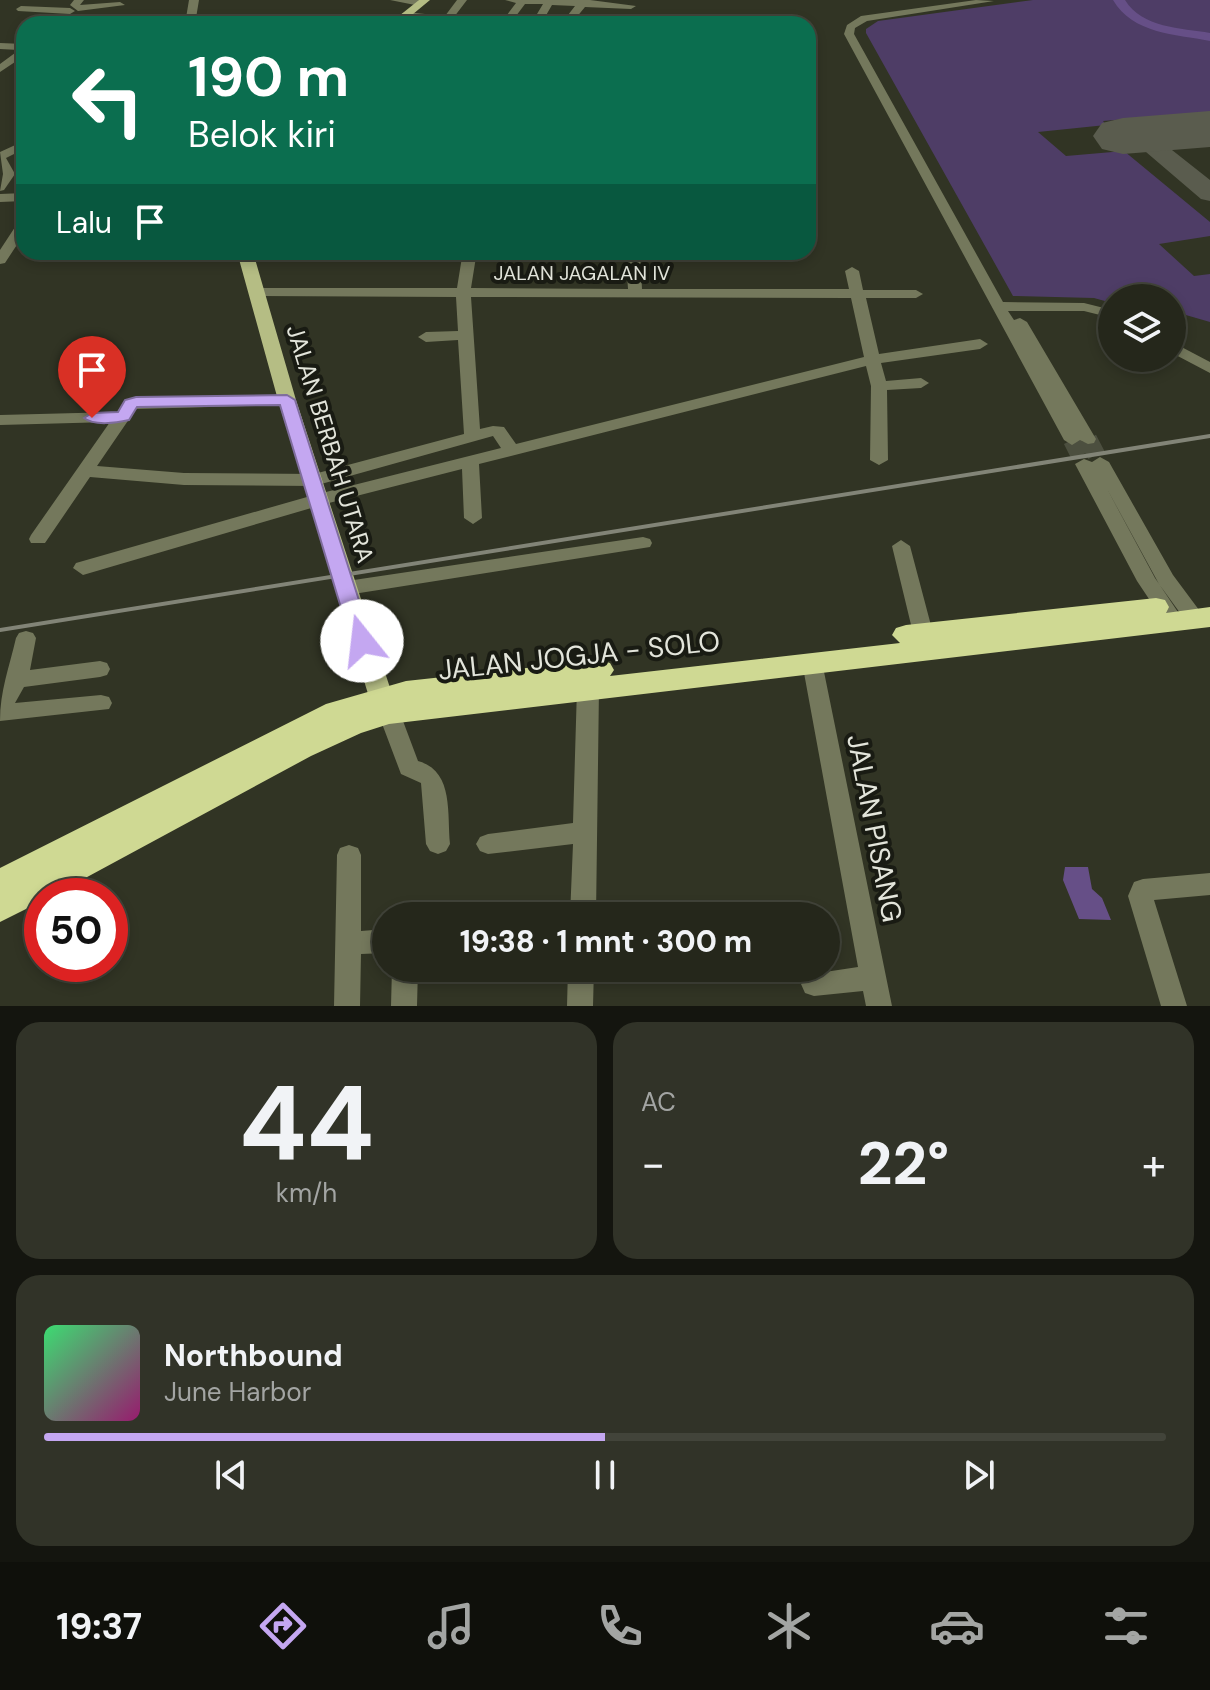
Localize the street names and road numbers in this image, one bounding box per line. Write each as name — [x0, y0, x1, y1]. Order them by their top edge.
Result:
street label: JALAN JAGALAN IV — [493, 260, 671, 286]
street label: JALAN BERBAH UTARA — [279, 321, 381, 567]
street label: JALAN JOGJA - SOLO — [436, 622, 722, 689]
street label: JALAN PISANG — [838, 731, 911, 925]

